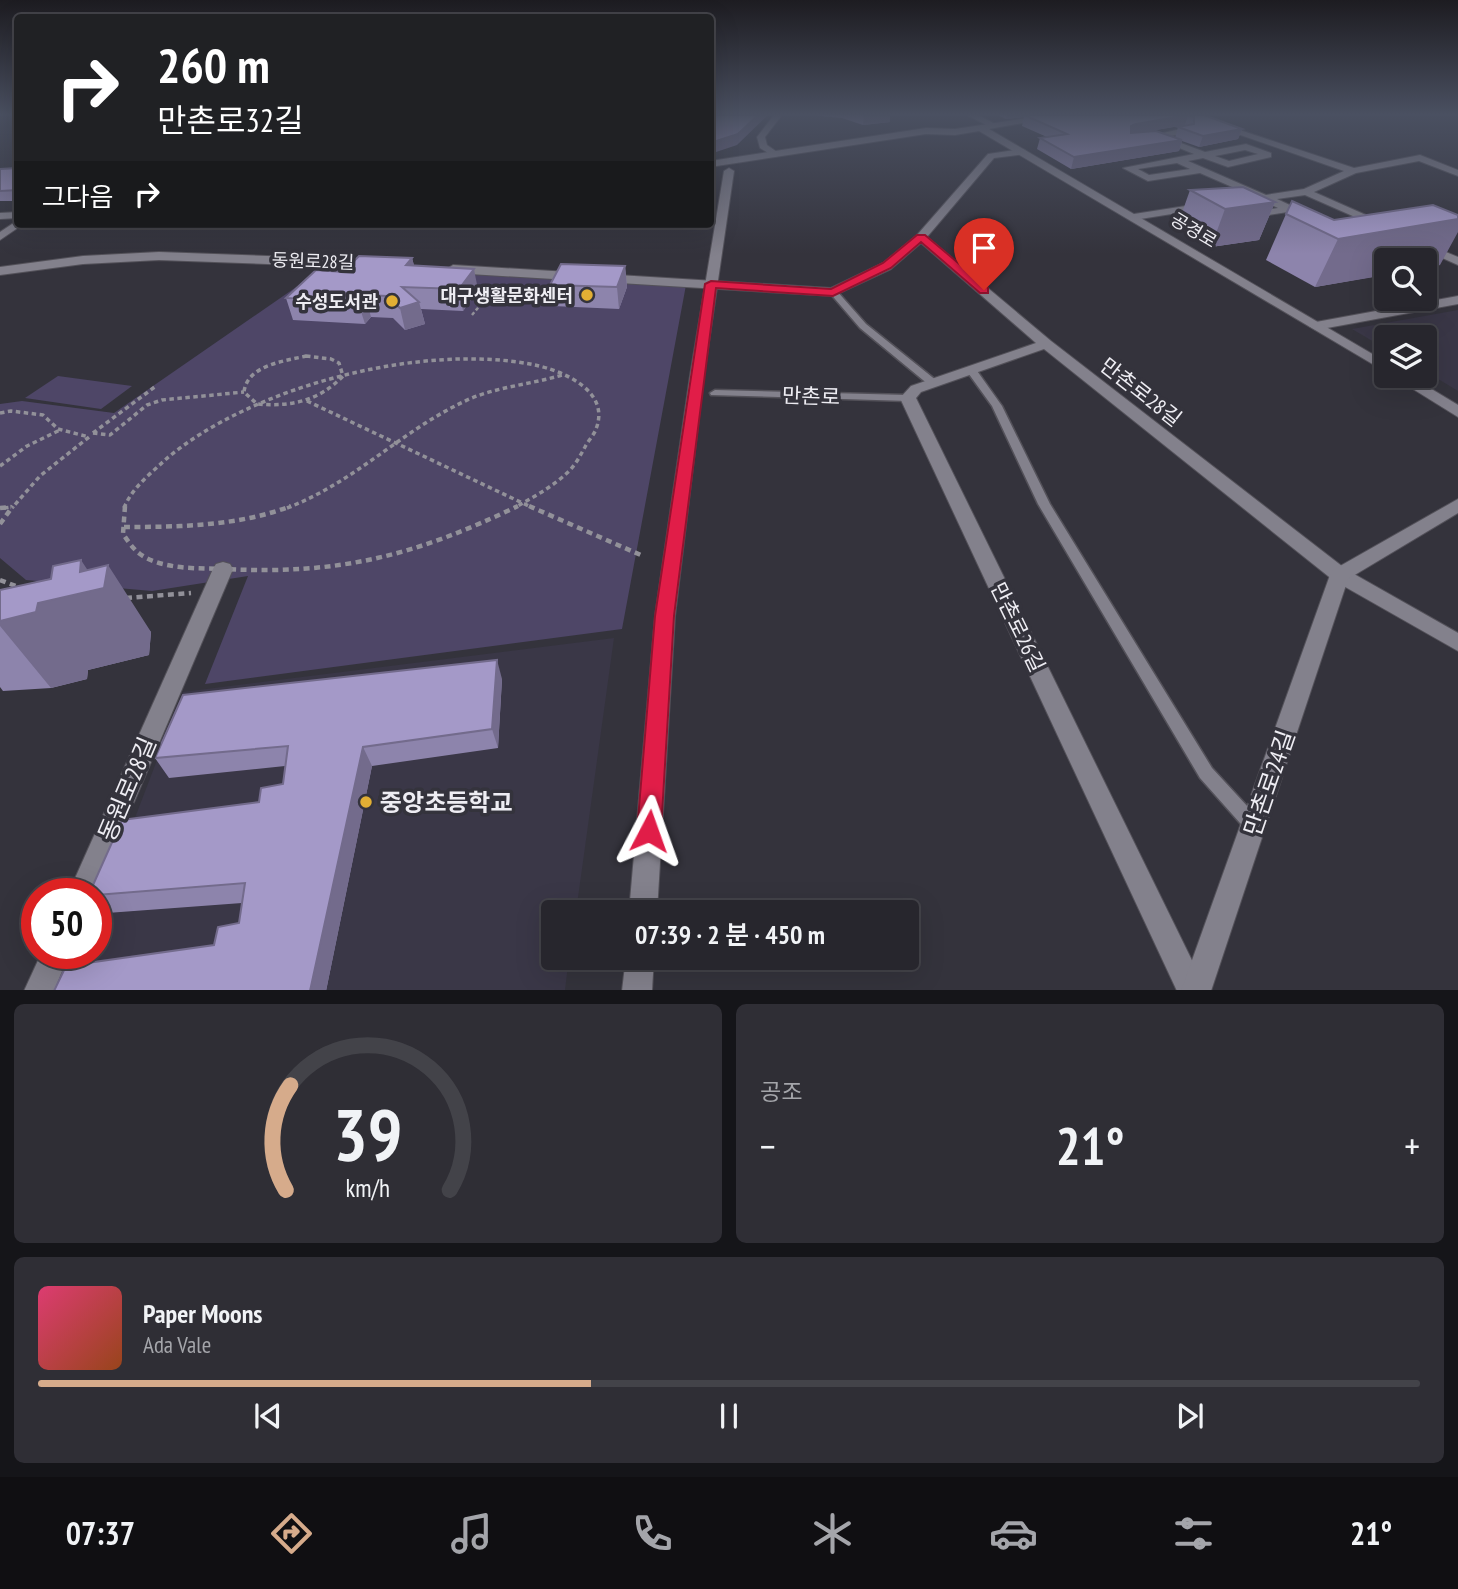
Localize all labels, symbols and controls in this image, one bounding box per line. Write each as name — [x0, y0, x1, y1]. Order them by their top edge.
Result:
text: 260 m — [157, 33, 270, 97]
icon: right — [42, 42, 133, 133]
text: 만촌로32길 — [157, 99, 304, 141]
icon: right — [128, 175, 166, 213]
text: 그다음 — [42, 180, 114, 213]
street label: 공경로 — [1167, 207, 1221, 253]
pin — [954, 218, 1014, 290]
icon: arrive — [965, 229, 1003, 267]
street label: 동원로28길 — [271, 248, 355, 274]
map controls — [1374, 248, 1437, 388]
button: search — [1374, 248, 1437, 311]
place label: 대구생활문화센터 — [441, 284, 573, 307]
marker: 대구생활문화센터 — [579, 287, 595, 303]
place label: 수성도서관 — [295, 290, 378, 313]
marker: 수성도서관 — [384, 293, 400, 309]
button: layers — [1374, 325, 1437, 388]
street label: 만촌로28길 — [1095, 352, 1187, 432]
street label: 만촌로 — [782, 381, 840, 411]
street label: 만촌로26길 — [985, 578, 1051, 676]
street label: 만촌로24길 — [1236, 726, 1302, 840]
street label: 동원로28길 — [91, 732, 163, 846]
place label: 중앙초등학교 — [380, 787, 512, 818]
marker: 중앙초등학교 — [358, 794, 374, 810]
position arrow — [612, 794, 686, 868]
speed limit sign: 50 — [21, 878, 112, 969]
text: 07:39 · 2 분 · 450 m — [635, 918, 825, 951]
text: 공조 — [760, 1077, 802, 1106]
text: 39 — [333, 1086, 403, 1180]
text: 21° — [1056, 1112, 1124, 1179]
text: − — [760, 1121, 776, 1170]
text: + — [1404, 1121, 1420, 1170]
text: km/h — [346, 1171, 390, 1203]
text: Paper Moons — [143, 1297, 262, 1330]
text: Ada Vale — [143, 1330, 211, 1359]
icon: previous — [249, 1397, 287, 1435]
icon: pause — [710, 1397, 748, 1435]
icon: next — [1171, 1397, 1209, 1435]
icon: directions — [267, 1509, 316, 1558]
icon: music — [447, 1509, 496, 1558]
icon: phone — [628, 1509, 677, 1558]
icon: climate — [808, 1509, 857, 1558]
icon: car — [989, 1509, 1038, 1558]
icon: filters — [1169, 1509, 1218, 1558]
text: 07:37 — [66, 1512, 135, 1554]
text: 21° — [1350, 1512, 1392, 1554]

